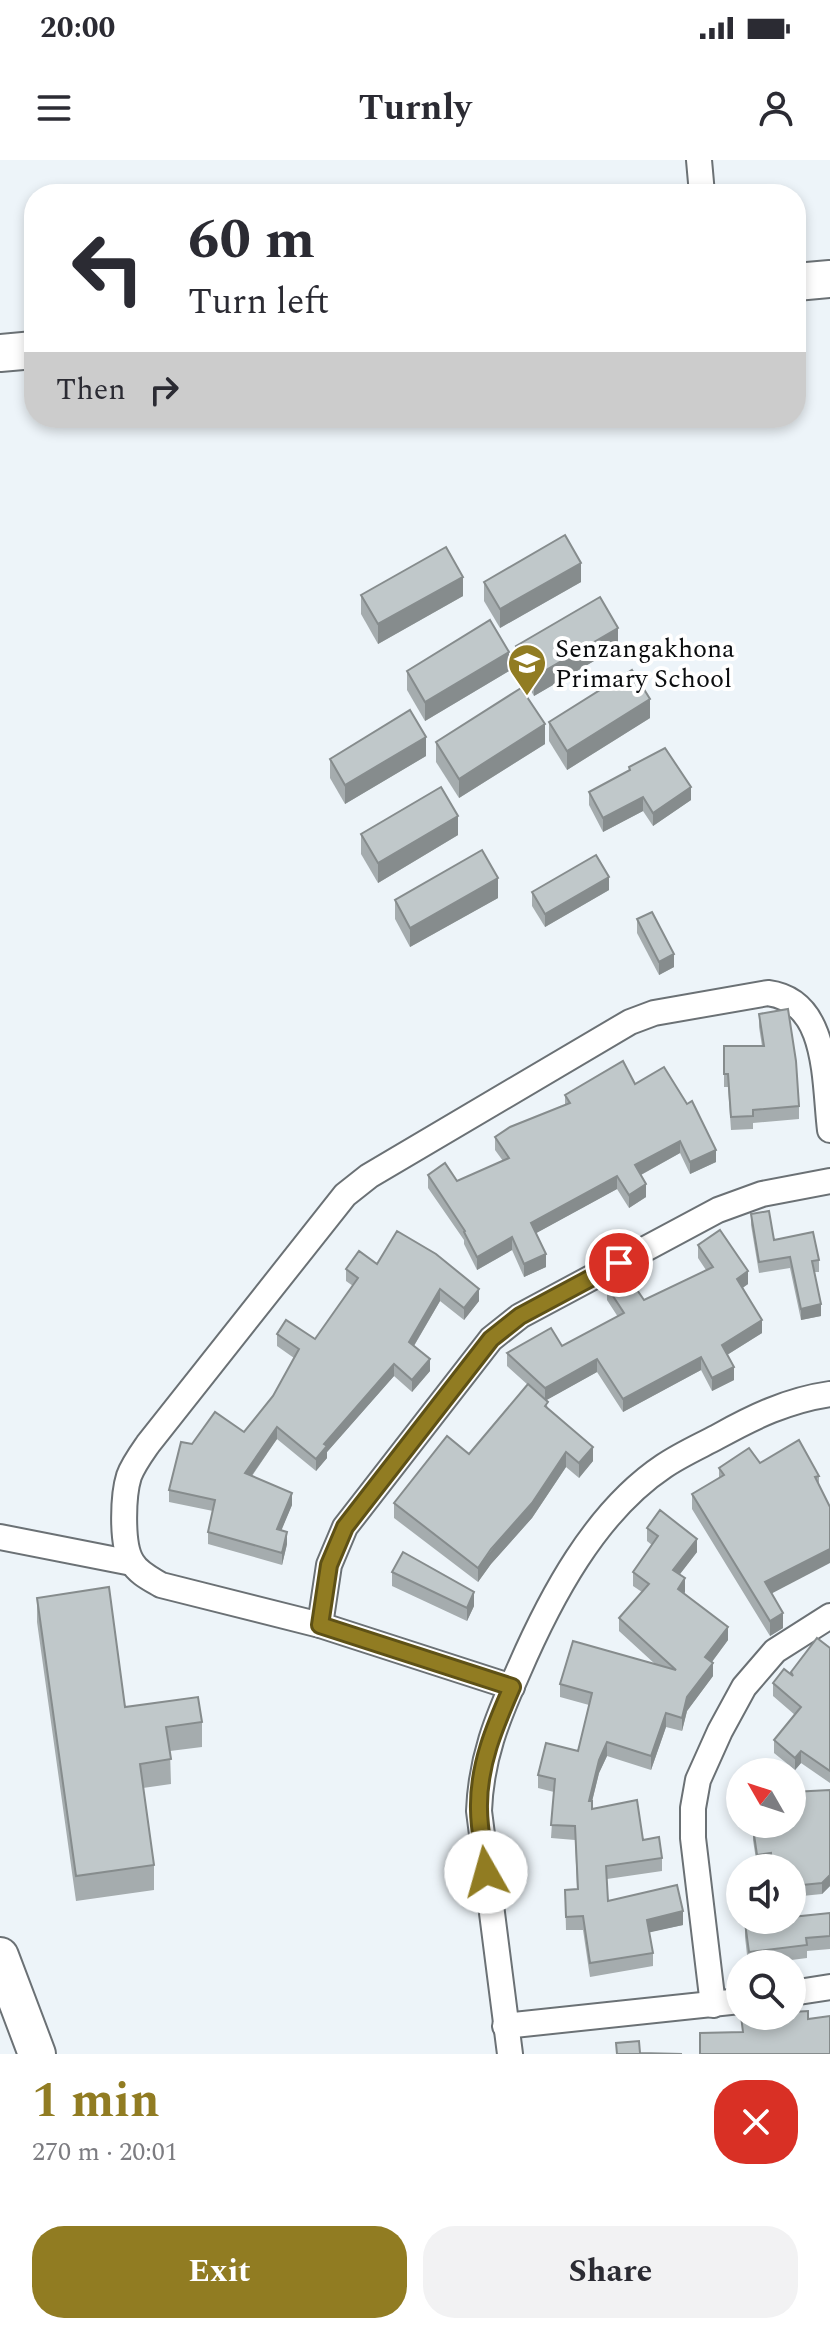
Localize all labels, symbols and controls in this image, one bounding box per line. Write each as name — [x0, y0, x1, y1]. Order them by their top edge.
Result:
text: 20:00 — [40, 5, 115, 51]
text: Turnly — [359, 81, 471, 136]
icon: menu — [32, 86, 76, 130]
icon: person — [754, 86, 798, 130]
text: 60 m — [188, 198, 315, 283]
icon: left — [56, 216, 160, 320]
text: Turn left — [188, 275, 329, 330]
text: Then — [56, 367, 126, 413]
icon: right — [142, 368, 186, 412]
place label: Senzangakhona Primary School — [555, 629, 735, 699]
school or university icon: Senzangakhona Primary School — [506, 642, 548, 697]
pin — [585, 1229, 653, 1297]
icon: arrive — [597, 1241, 641, 1285]
north arrow — [726, 1758, 806, 1838]
map controls — [726, 1758, 806, 2030]
position arrow — [444, 1830, 528, 1914]
button: sound — [726, 1854, 806, 1934]
button: search — [726, 1950, 806, 2030]
text: 1 min — [32, 2065, 160, 2138]
button: close — [714, 2080, 798, 2164]
text: 270 m · 20:01 — [32, 2132, 178, 2172]
button: Exit — [32, 2226, 407, 2318]
button: Share — [423, 2226, 798, 2318]

